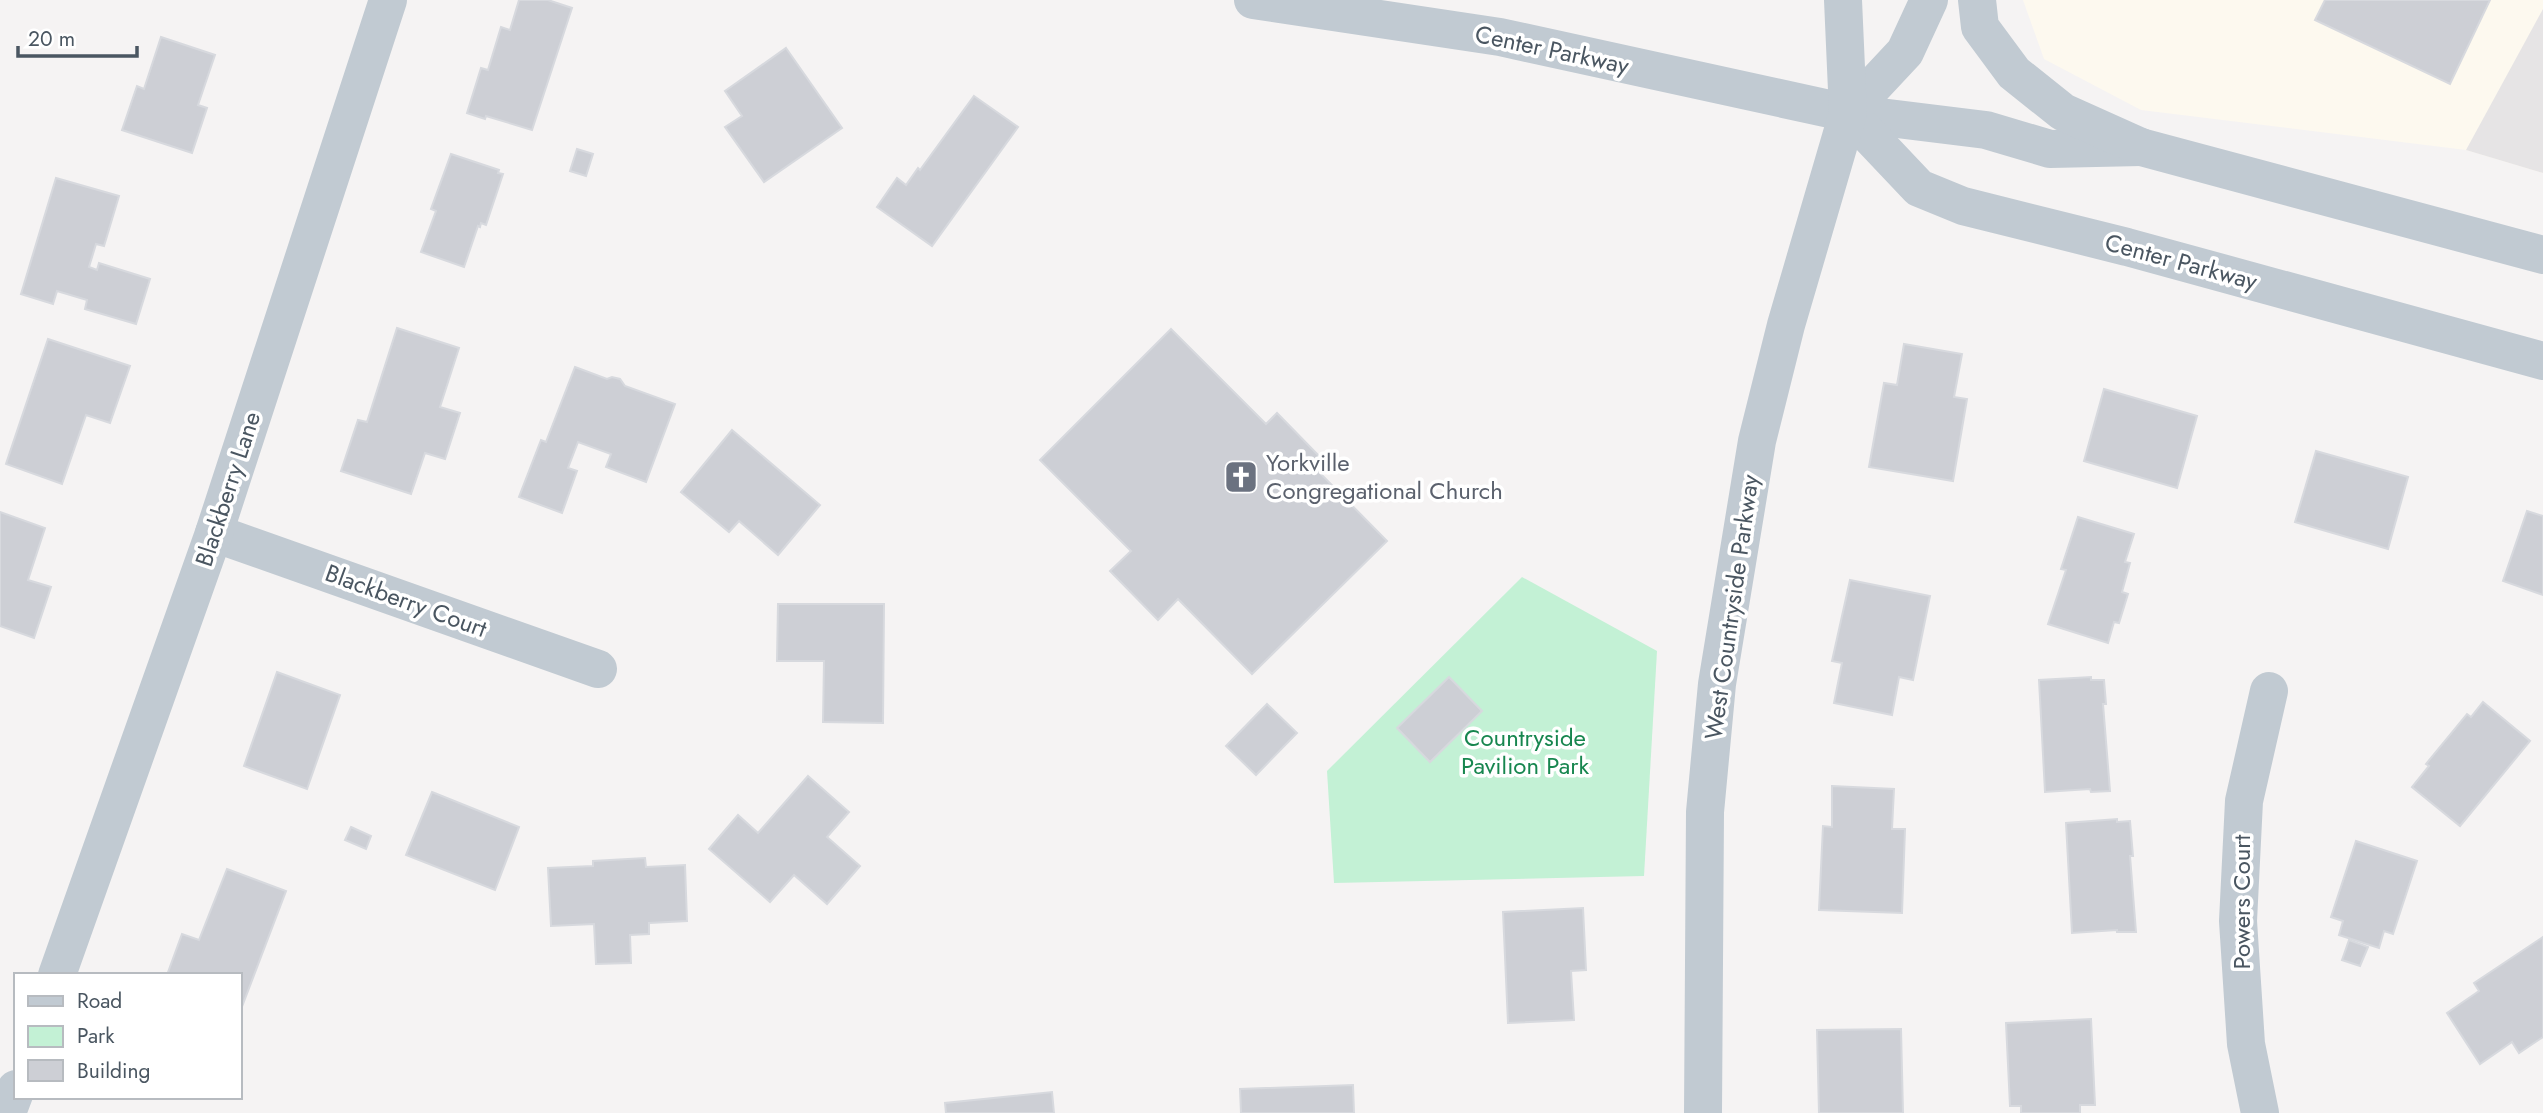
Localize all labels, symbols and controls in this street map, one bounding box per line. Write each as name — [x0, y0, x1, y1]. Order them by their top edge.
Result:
scale bar — [18, 14, 136, 58]
street label: Center Parkway — [1472, 16, 1633, 83]
text: 20 m — [28, 24, 75, 54]
street label: Center Parkway — [2101, 224, 2262, 299]
street label: Blackberry Lane — [186, 407, 269, 571]
place label: Yorkville Congregational Church — [1266, 445, 1503, 508]
church icon: Yorkville Congregational Church — [1222, 458, 1260, 496]
street label: West Countryside Parkway — [1696, 472, 1768, 742]
street label: Blackberry Court — [320, 555, 492, 646]
park label: Countryside Pavilion Park — [1461, 720, 1589, 783]
street label: Powers Court — [2224, 834, 2259, 969]
legend — [14, 973, 242, 1099]
text: Road — [77, 986, 122, 1016]
text: Park — [77, 1021, 115, 1051]
text: Building — [77, 1056, 150, 1086]

